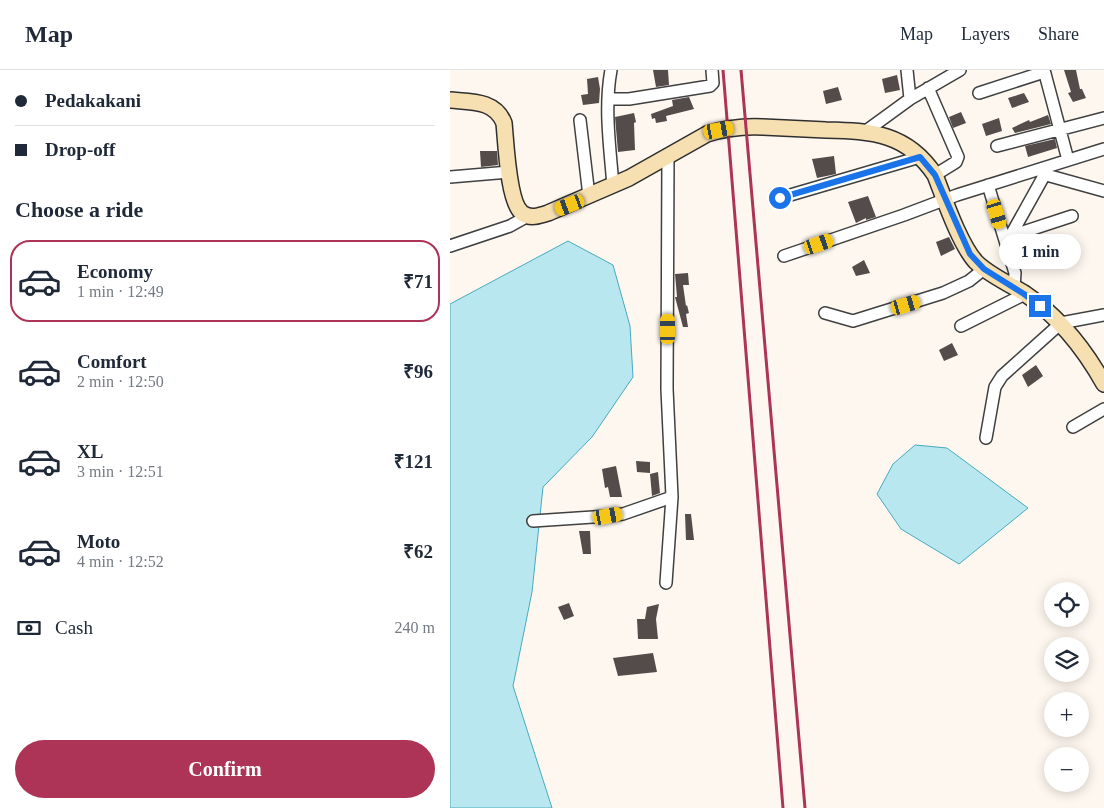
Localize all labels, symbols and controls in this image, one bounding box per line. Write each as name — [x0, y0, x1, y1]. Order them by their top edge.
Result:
text: Map — [25, 21, 73, 47]
text: Map — [900, 24, 933, 44]
text: Layers — [961, 24, 1010, 44]
text: Share — [1038, 24, 1079, 44]
text: Pedakakani — [45, 90, 141, 111]
car — [702, 120, 735, 140]
text: Drop-off — [45, 139, 115, 160]
route start — [769, 187, 791, 209]
car — [553, 193, 586, 217]
text: Choose a ride — [15, 197, 143, 222]
car — [985, 197, 1008, 231]
car — [802, 232, 835, 256]
callout: 1 min — [999, 234, 1081, 268]
text: 1 min — [1021, 243, 1059, 260]
icon: car — [17, 259, 62, 304]
text: Economy — [77, 261, 153, 282]
text: ₹71 — [403, 271, 433, 292]
text: 1 min · 12:49 — [77, 283, 164, 300]
car — [889, 294, 922, 316]
route end — [1029, 295, 1051, 317]
car — [660, 314, 675, 344]
icon: car — [17, 349, 62, 394]
text: Comfort — [77, 351, 147, 372]
text: ₹96 — [403, 361, 433, 382]
text: 2 min · 12:50 — [77, 373, 164, 390]
icon: car — [17, 439, 62, 484]
text: XL — [77, 441, 103, 462]
text: ₹121 — [394, 451, 433, 472]
text: 3 min · 12:51 — [77, 463, 164, 480]
car — [591, 506, 624, 526]
icon: car — [17, 529, 62, 574]
text: Moto — [77, 531, 120, 552]
text: ₹62 — [403, 541, 433, 562]
text: 4 min · 12:52 — [77, 553, 164, 570]
map controls — [1044, 582, 1089, 792]
button: locate — [1044, 582, 1089, 627]
icon: cash — [15, 614, 43, 642]
text: Cash — [55, 617, 93, 638]
text: 240 m — [395, 619, 435, 636]
button: layers — [1044, 637, 1089, 682]
button: + — [1044, 692, 1089, 737]
button: Confirm — [15, 740, 435, 798]
button: − — [1044, 747, 1089, 792]

